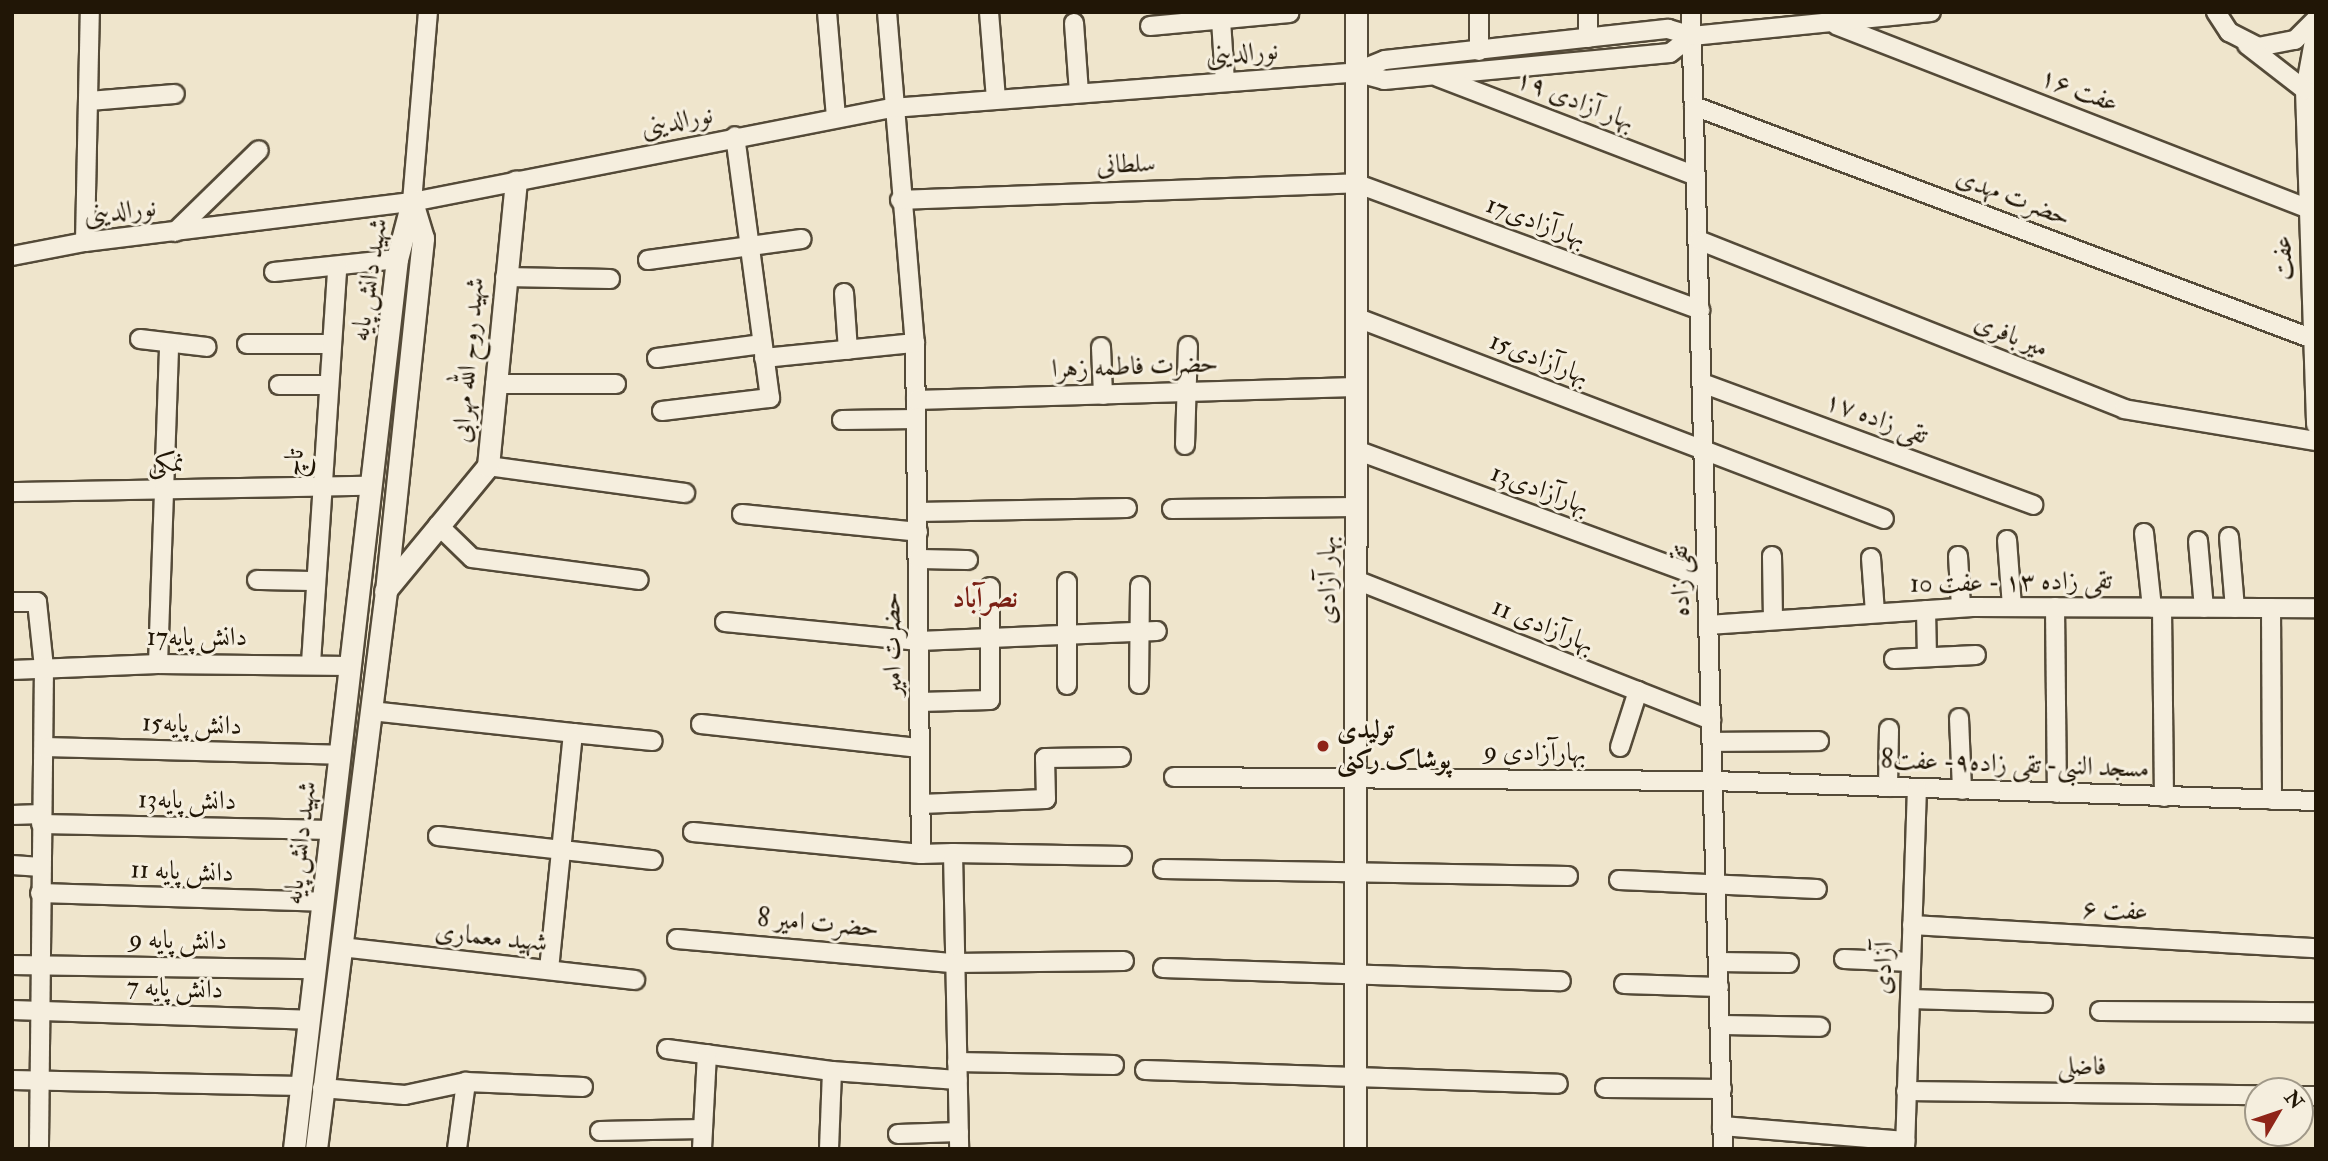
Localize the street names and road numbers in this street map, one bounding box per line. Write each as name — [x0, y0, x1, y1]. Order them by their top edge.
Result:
street label: نورالدینی — [1205, 36, 1279, 72]
street label: عفت ۱۶ — [2036, 62, 2122, 120]
street label: بهار آزادی ۱۹ — [1511, 64, 1639, 138]
street label: نورالدینی — [638, 100, 716, 144]
street label: سلطانی — [1096, 148, 1156, 182]
street label: حضرت مهدی — [1951, 162, 2075, 234]
street label: بهارآزادی17 — [1482, 189, 1590, 255]
street label: نورالدینی — [82, 193, 158, 231]
street label: شهید دانش پایه — [345, 216, 395, 344]
street label: عفت — [2268, 235, 2300, 281]
street label: شهید روح الله مهرابی — [446, 276, 492, 444]
street label: میر بافری — [1969, 307, 2053, 365]
street label: بهارآزادی15 — [1485, 326, 1593, 392]
street label: حضرت فاطمه زهرا — [1051, 349, 1219, 385]
street label: تقی زاده ۱۷ — [1820, 386, 1932, 452]
street label: نمکی — [148, 448, 184, 480]
street label: تاچ — [278, 448, 312, 478]
street label: بهارآزادی13 — [1486, 458, 1594, 522]
street label: بهار آزادی — [1312, 536, 1344, 624]
street label: تقی زاده — [1664, 545, 1698, 617]
street label: تقی زاده ۱۳ - عفت 10 — [1910, 566, 2112, 600]
street label: بهارآزادی 11 — [1487, 591, 1599, 661]
street label: حضرت امیر — [876, 592, 910, 696]
street label: دانش پایه17 — [147, 622, 247, 654]
street label: دانش پایه15 — [142, 708, 242, 742]
street label: بهارآزادی 9 — [1484, 737, 1586, 769]
street label: مسجد النبی- تقی زاده۹- عفت8 — [1880, 745, 2150, 785]
street label: شهید دانش پایه — [278, 779, 324, 907]
street label: دانش پایه13 — [138, 785, 236, 817]
street label: دانش پایه 11 — [130, 855, 234, 889]
street label: عفت ۶ — [2081, 894, 2149, 928]
street label: حضرت امیر 8 — [756, 903, 880, 945]
street label: شهید معماری — [433, 917, 549, 959]
street label: دانش پایه 9 — [129, 925, 227, 957]
street label: آزادی — [1867, 941, 1901, 995]
street label: دانش پایه 7 — [126, 972, 224, 1006]
street label: فاضلی — [2057, 1051, 2107, 1083]

